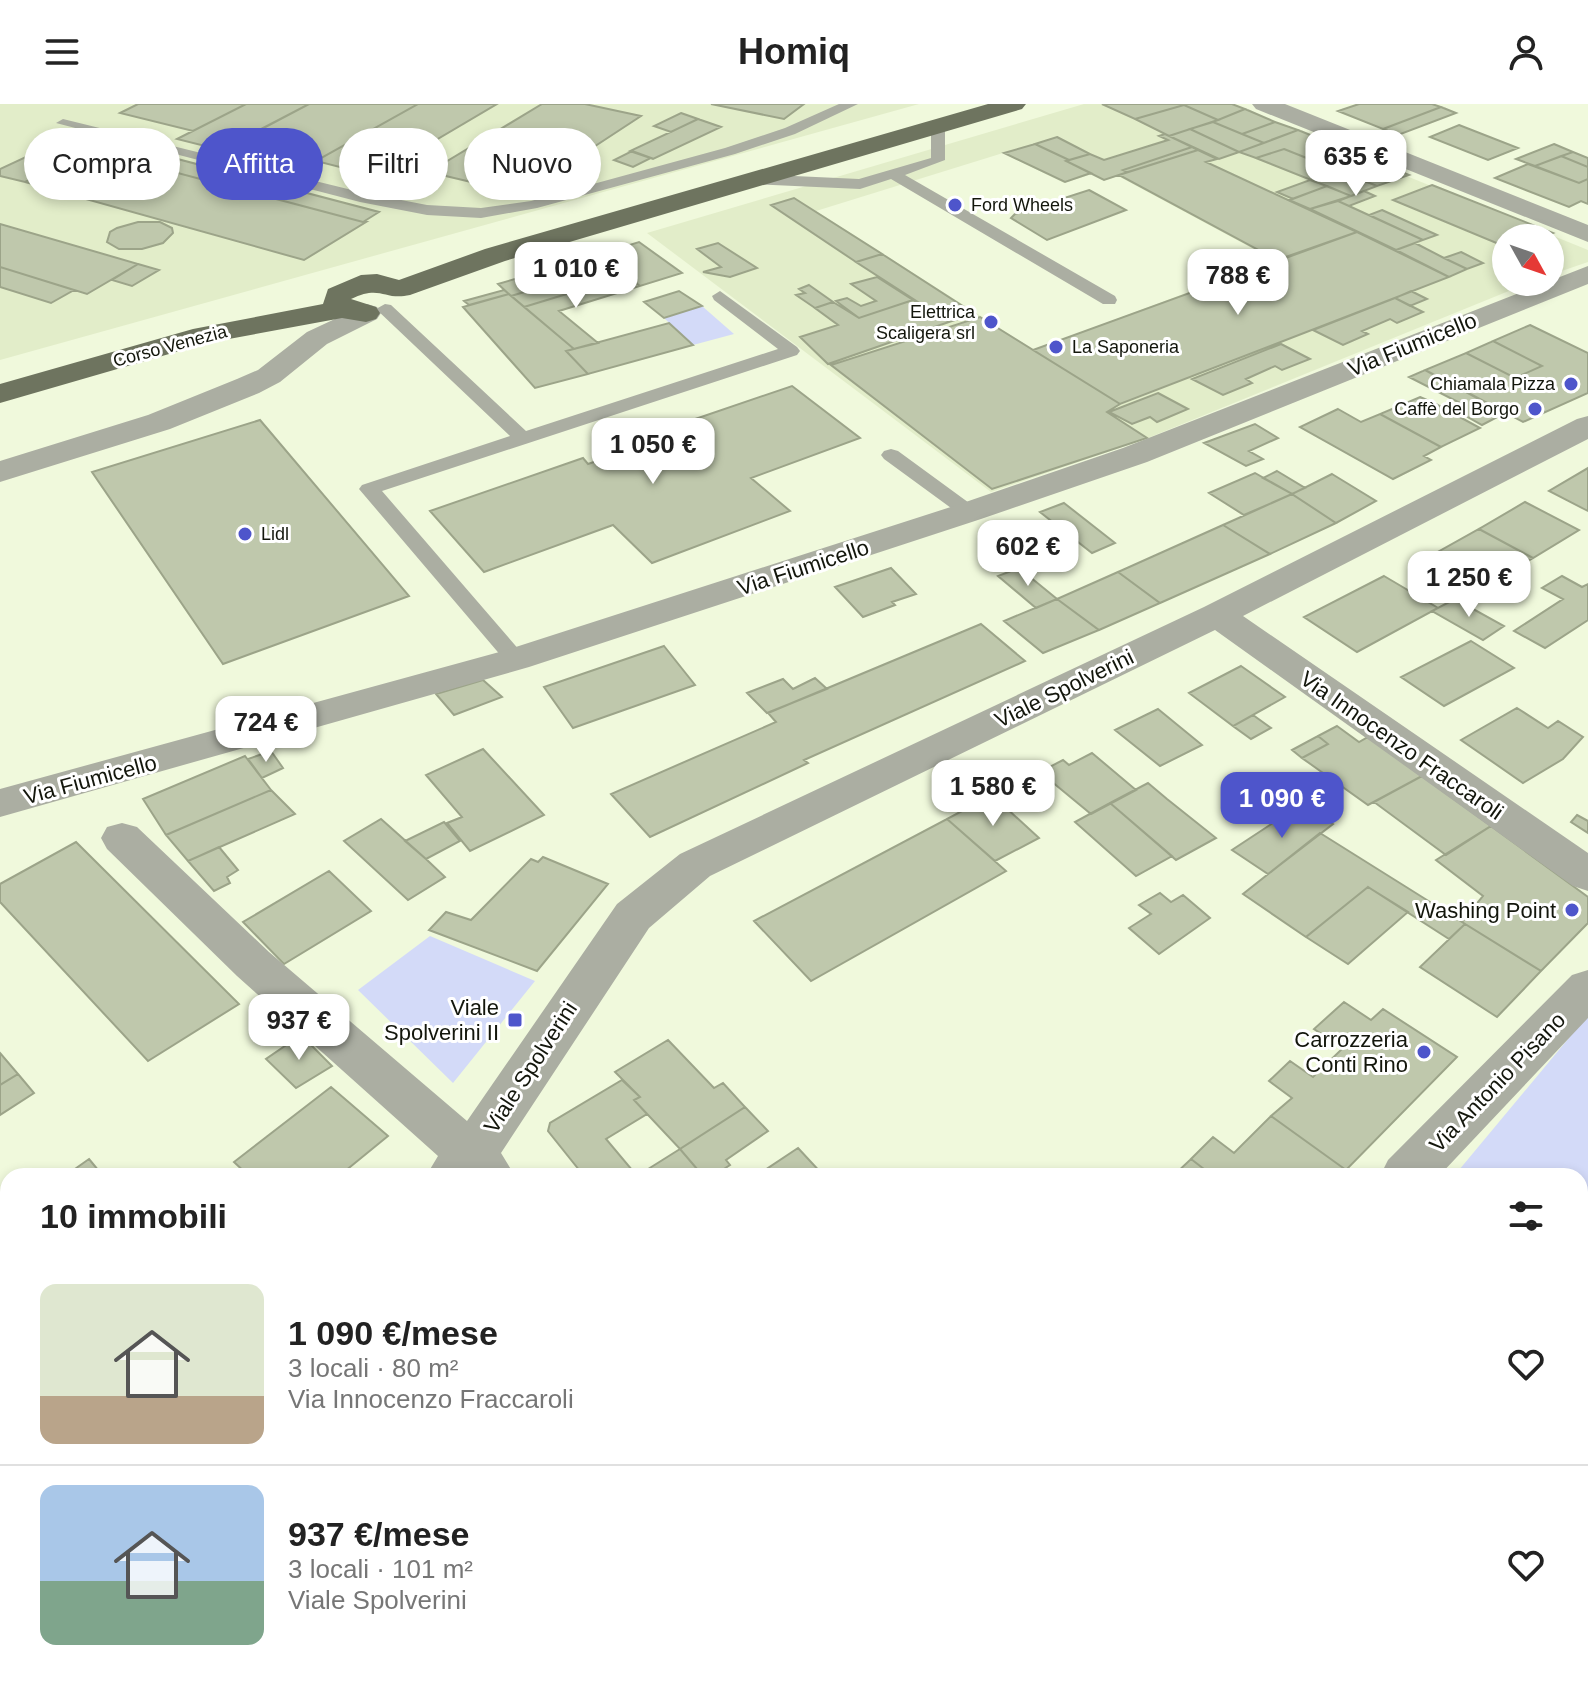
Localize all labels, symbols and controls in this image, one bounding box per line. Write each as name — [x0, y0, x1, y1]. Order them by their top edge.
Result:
icon: menu — [40, 30, 84, 74]
icon: person — [1504, 30, 1548, 74]
text: Homiq — [738, 31, 850, 72]
chip: Compra — [24, 128, 180, 200]
chip: Affitta — [196, 128, 323, 200]
chip: Filtri — [339, 128, 448, 200]
chip: Nuovo — [464, 128, 601, 200]
pin: 635 € — [1300, 130, 1412, 198]
text: 635 € — [1323, 141, 1389, 171]
place label: Ford Wheels — [971, 195, 1073, 215]
marker: Ford Wheels — [946, 196, 964, 214]
north arrow — [1492, 224, 1564, 296]
map controls — [1492, 224, 1564, 296]
pin: 1 010 € — [502, 242, 650, 310]
pin: 788 € — [1182, 249, 1294, 317]
text: 1 010 € — [533, 253, 619, 283]
text: 788 € — [1205, 260, 1271, 290]
place label: Elettrica Scaligera srl — [876, 302, 976, 343]
street label: Via Fiumicello — [1344, 307, 1480, 382]
marker: Elettrica Scaligera srl — [982, 313, 1000, 331]
street label: Corso Venezia — [111, 321, 230, 371]
place label: La Saponeria — [1072, 337, 1180, 357]
marker: La Saponeria — [1047, 338, 1065, 356]
place label: Chiamala Pizza — [1430, 374, 1556, 394]
marker: Chiamala Pizza — [1562, 375, 1580, 393]
place label: Caffè del Borgo — [1394, 399, 1519, 419]
marker: Caffè del Borgo — [1526, 400, 1544, 418]
pin: 1 050 € — [579, 418, 727, 486]
text: 1 050 € — [610, 429, 696, 459]
pin: 602 € — [972, 520, 1084, 588]
place label: Lidl — [261, 524, 289, 544]
marker: Lidl — [236, 525, 254, 543]
text: 602 € — [995, 531, 1061, 561]
street label: Via Fiumicello — [734, 534, 872, 600]
pin: 1 250 € — [1395, 551, 1543, 619]
text: 1 250 € — [1426, 562, 1512, 592]
street label: Viale Spolverini — [991, 644, 1138, 733]
street label: Via Innocenzo Fraccaroli — [1296, 666, 1508, 825]
pin: 724 € — [210, 696, 322, 764]
text: 724 € — [233, 707, 299, 737]
street label: Via Fiumicello — [21, 750, 159, 809]
pin: 1 580 € — [919, 760, 1067, 828]
text: 1 580 € — [950, 771, 1036, 801]
pin: 1 090 € — [1208, 772, 1356, 840]
text: 1 090 € — [1239, 783, 1325, 813]
place label: Washing Point — [1415, 898, 1556, 923]
marker: Washing Point — [1563, 901, 1581, 919]
pin: 937 € — [243, 994, 355, 1062]
place label: Viale Spolverini II — [384, 995, 499, 1045]
street label: Viale Spolverini — [479, 997, 582, 1138]
text: 937 € — [266, 1005, 332, 1035]
street label: Via Antonio Pisano — [1424, 1007, 1570, 1157]
marker: Viale Spolverini II — [506, 1011, 524, 1029]
place label: Carrozzeria Conti Rino — [1294, 1027, 1409, 1077]
marker: Carrozzeria Conti Rino — [1415, 1043, 1433, 1061]
icon: filters — [1504, 1194, 1548, 1238]
text: 10 immobili — [40, 1197, 227, 1235]
text: 1 090 €/mese — [288, 1314, 498, 1352]
icon: home — [104, 1316, 200, 1412]
icon: heart — [1504, 1342, 1548, 1386]
text: 3 locali · 80 m² — [288, 1353, 459, 1383]
text: Via Innocenzo Fraccaroli — [288, 1384, 574, 1414]
text: 937 €/mese — [288, 1515, 470, 1553]
icon: home — [104, 1517, 200, 1613]
icon: heart — [1504, 1543, 1548, 1587]
text: 3 locali · 101 m² — [288, 1554, 473, 1584]
text: Viale Spolverini — [288, 1585, 467, 1615]

